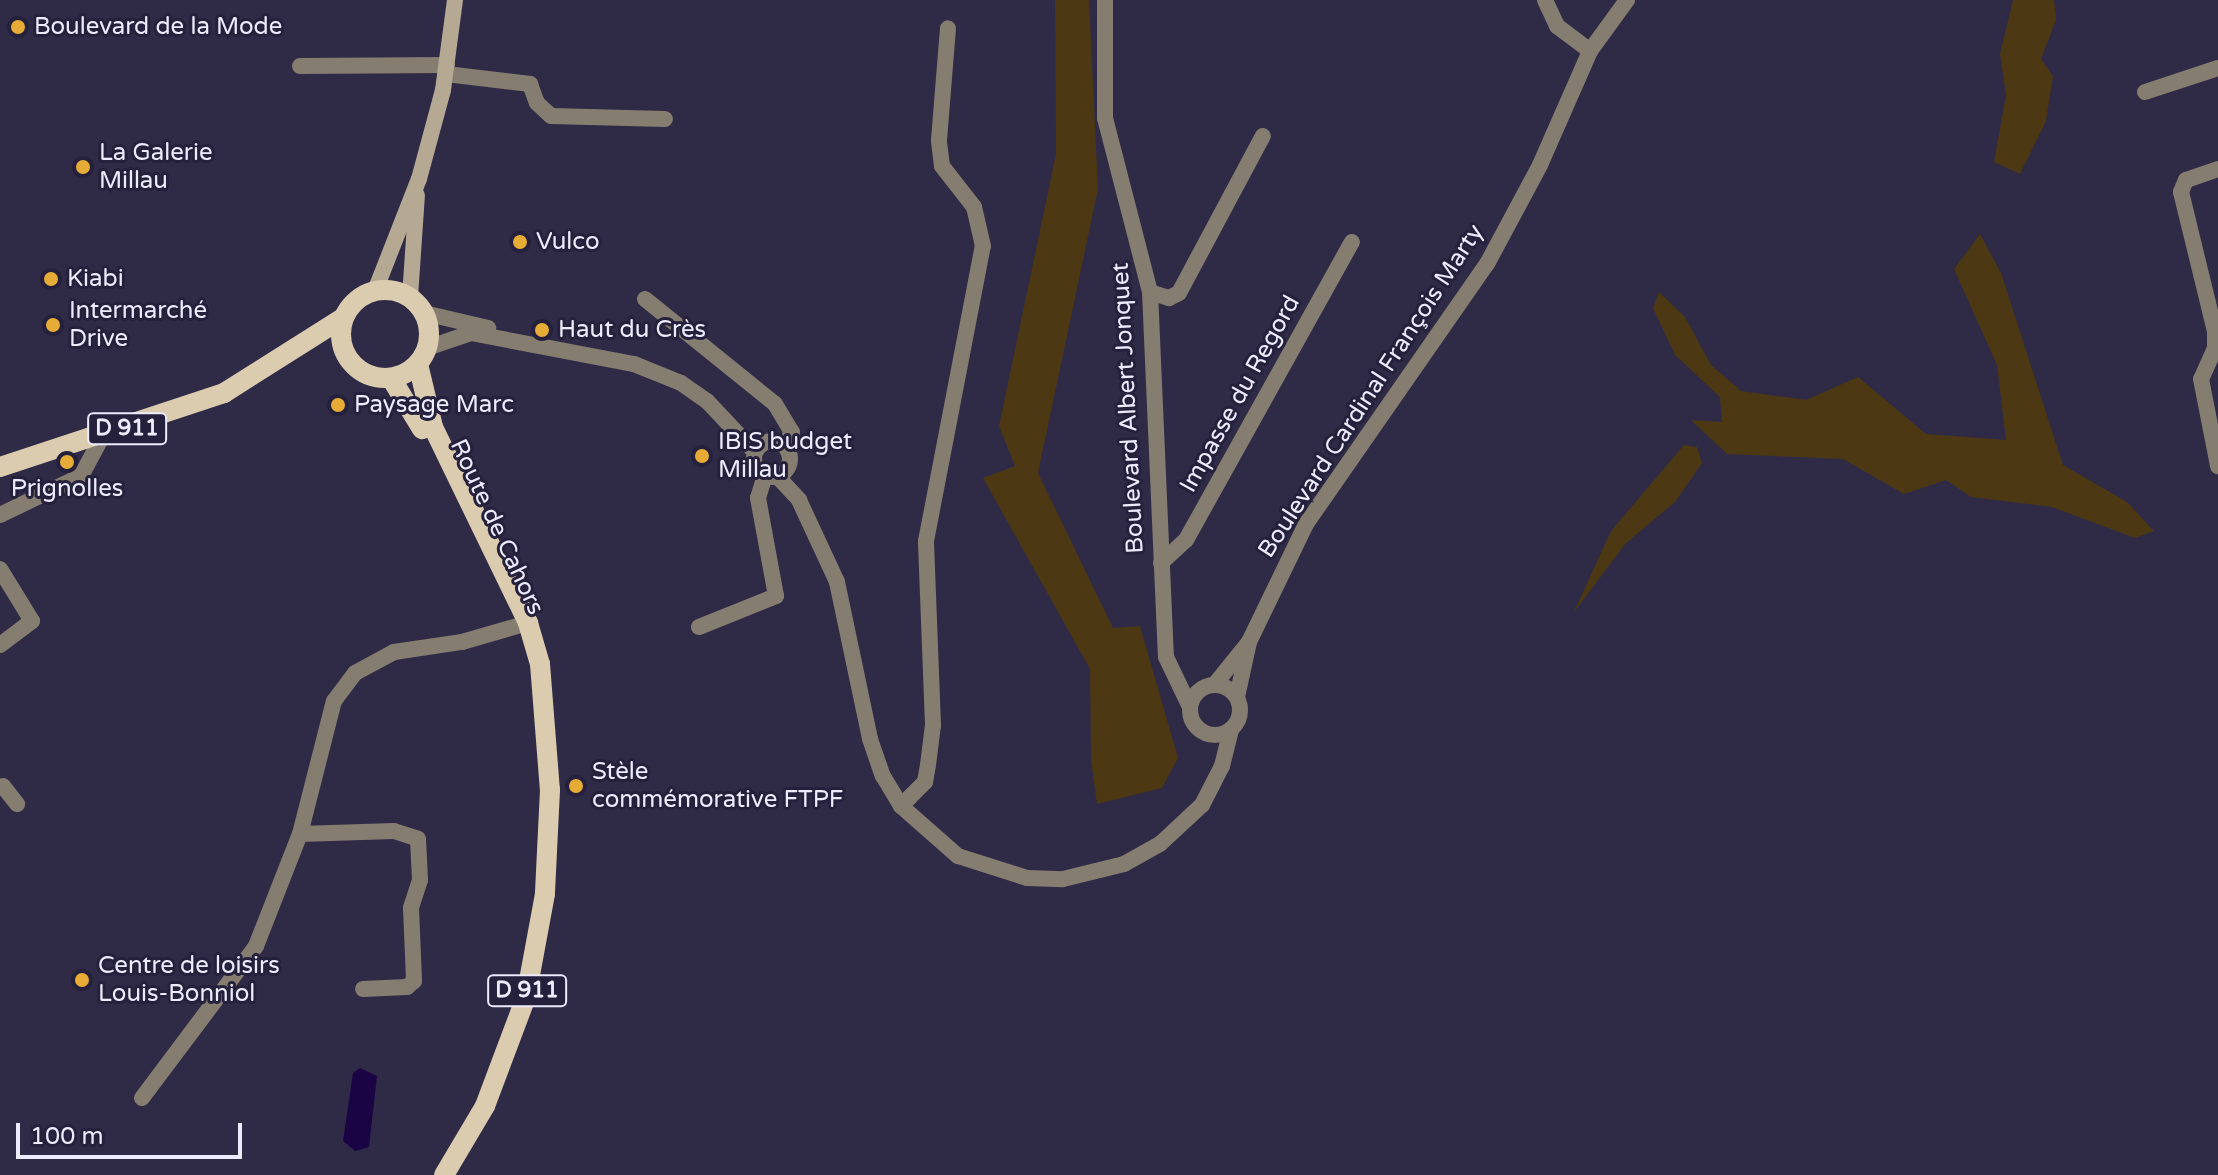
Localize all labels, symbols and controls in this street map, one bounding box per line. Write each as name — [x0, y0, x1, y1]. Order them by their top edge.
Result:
place label: Boulevard de la Mode — [34, 13, 282, 41]
marker: Boulevard de la Mode — [9, 18, 27, 36]
place label: La Galerie Millau — [99, 139, 213, 195]
marker: La Galerie Millau — [74, 158, 92, 176]
street label: Boulevard Cardinal François Marty — [1252, 219, 1490, 563]
place label: Vulco — [536, 228, 600, 256]
marker: Vulco — [511, 233, 529, 251]
street label: Boulevard Albert Jonquet — [1106, 262, 1150, 554]
place label: Kiabi — [67, 265, 124, 293]
marker: Kiabi — [42, 270, 60, 288]
street label: Impasse du Regord — [1174, 291, 1306, 497]
place label: Intermarché Drive — [69, 297, 207, 353]
marker: Intermarché Drive — [44, 316, 62, 334]
place label: Haut du Crès — [558, 316, 706, 344]
marker: Haut du Crès — [533, 321, 551, 339]
place label: Paysage Marc — [354, 391, 514, 419]
marker: Paysage Marc — [329, 396, 347, 414]
road number: D 911 — [87, 411, 167, 447]
place label: IBIS budget Millau — [718, 428, 852, 484]
street label: Route de Cahors — [444, 435, 550, 619]
marker: IBIS budget Millau — [693, 447, 711, 465]
marker: Prignolles — [58, 453, 76, 471]
place label: Prignolles — [11, 475, 123, 503]
place label: Stèle commémorative FTPF — [592, 758, 843, 814]
marker: Stèle commémorative FTPF — [567, 777, 585, 795]
place label: Centre de loisirs Louis-Bonniol — [98, 952, 280, 1008]
marker: Centre de loisirs Louis-Bonniol — [73, 971, 91, 989]
road number: D 911 — [487, 973, 567, 1009]
scale bar — [20, 1107, 246, 1157]
text: 100 m — [30, 1122, 104, 1151]

